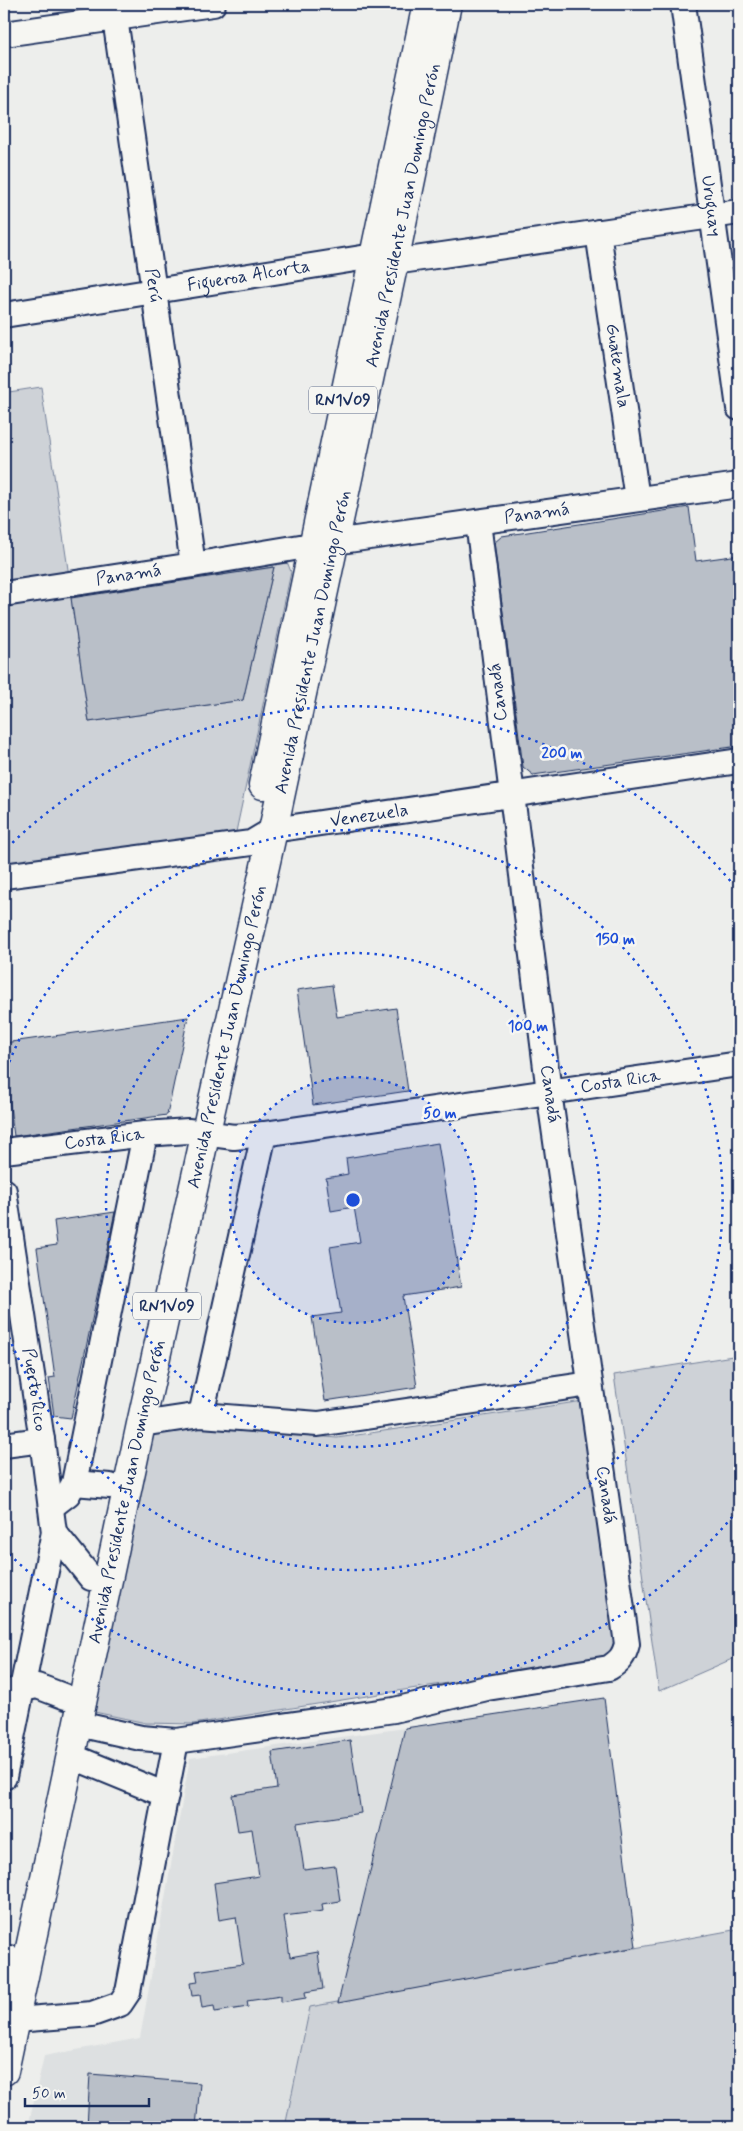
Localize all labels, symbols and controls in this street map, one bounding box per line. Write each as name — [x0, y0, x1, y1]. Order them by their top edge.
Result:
street label: Avenida Presidente Juan Domingo Perón — [360, 61, 446, 370]
street label: Uruguay — [695, 174, 727, 238]
street label: Figueroa Alcorta — [186, 254, 312, 298]
street label: Perú — [139, 267, 167, 303]
street label: Guatemala — [599, 322, 636, 409]
road number: RN1V09 — [309, 386, 377, 414]
street label: Avenida Presidente Juan Domingo Perón — [269, 488, 357, 796]
street label: Panamá — [503, 497, 571, 530]
street label: Panamá — [94, 558, 163, 592]
street label: Canadá — [483, 662, 513, 722]
text: 200 m — [542, 744, 583, 764]
street label: Venezuela — [328, 798, 410, 833]
street label: Avenida Presidente Juan Domingo Perón — [182, 883, 272, 1191]
text: 150 m — [595, 930, 635, 950]
text: 100 m — [508, 1017, 548, 1037]
street label: Canadá — [534, 1063, 566, 1125]
street label: Costa Rica — [579, 1064, 662, 1099]
text: 50 m — [423, 1104, 457, 1124]
street label: Costa Rica — [63, 1122, 146, 1156]
centre of rings — [344, 1191, 362, 1209]
road number: RN1V09 — [133, 1292, 201, 1320]
street label: Avenida Presidente Juan Domingo Perón — [83, 1338, 171, 1646]
street label: Puerto Rico — [16, 1346, 53, 1433]
street label: Canadá — [590, 1464, 622, 1526]
scale bar — [25, 2076, 149, 2108]
text: 50 m — [32, 2084, 66, 2104]

